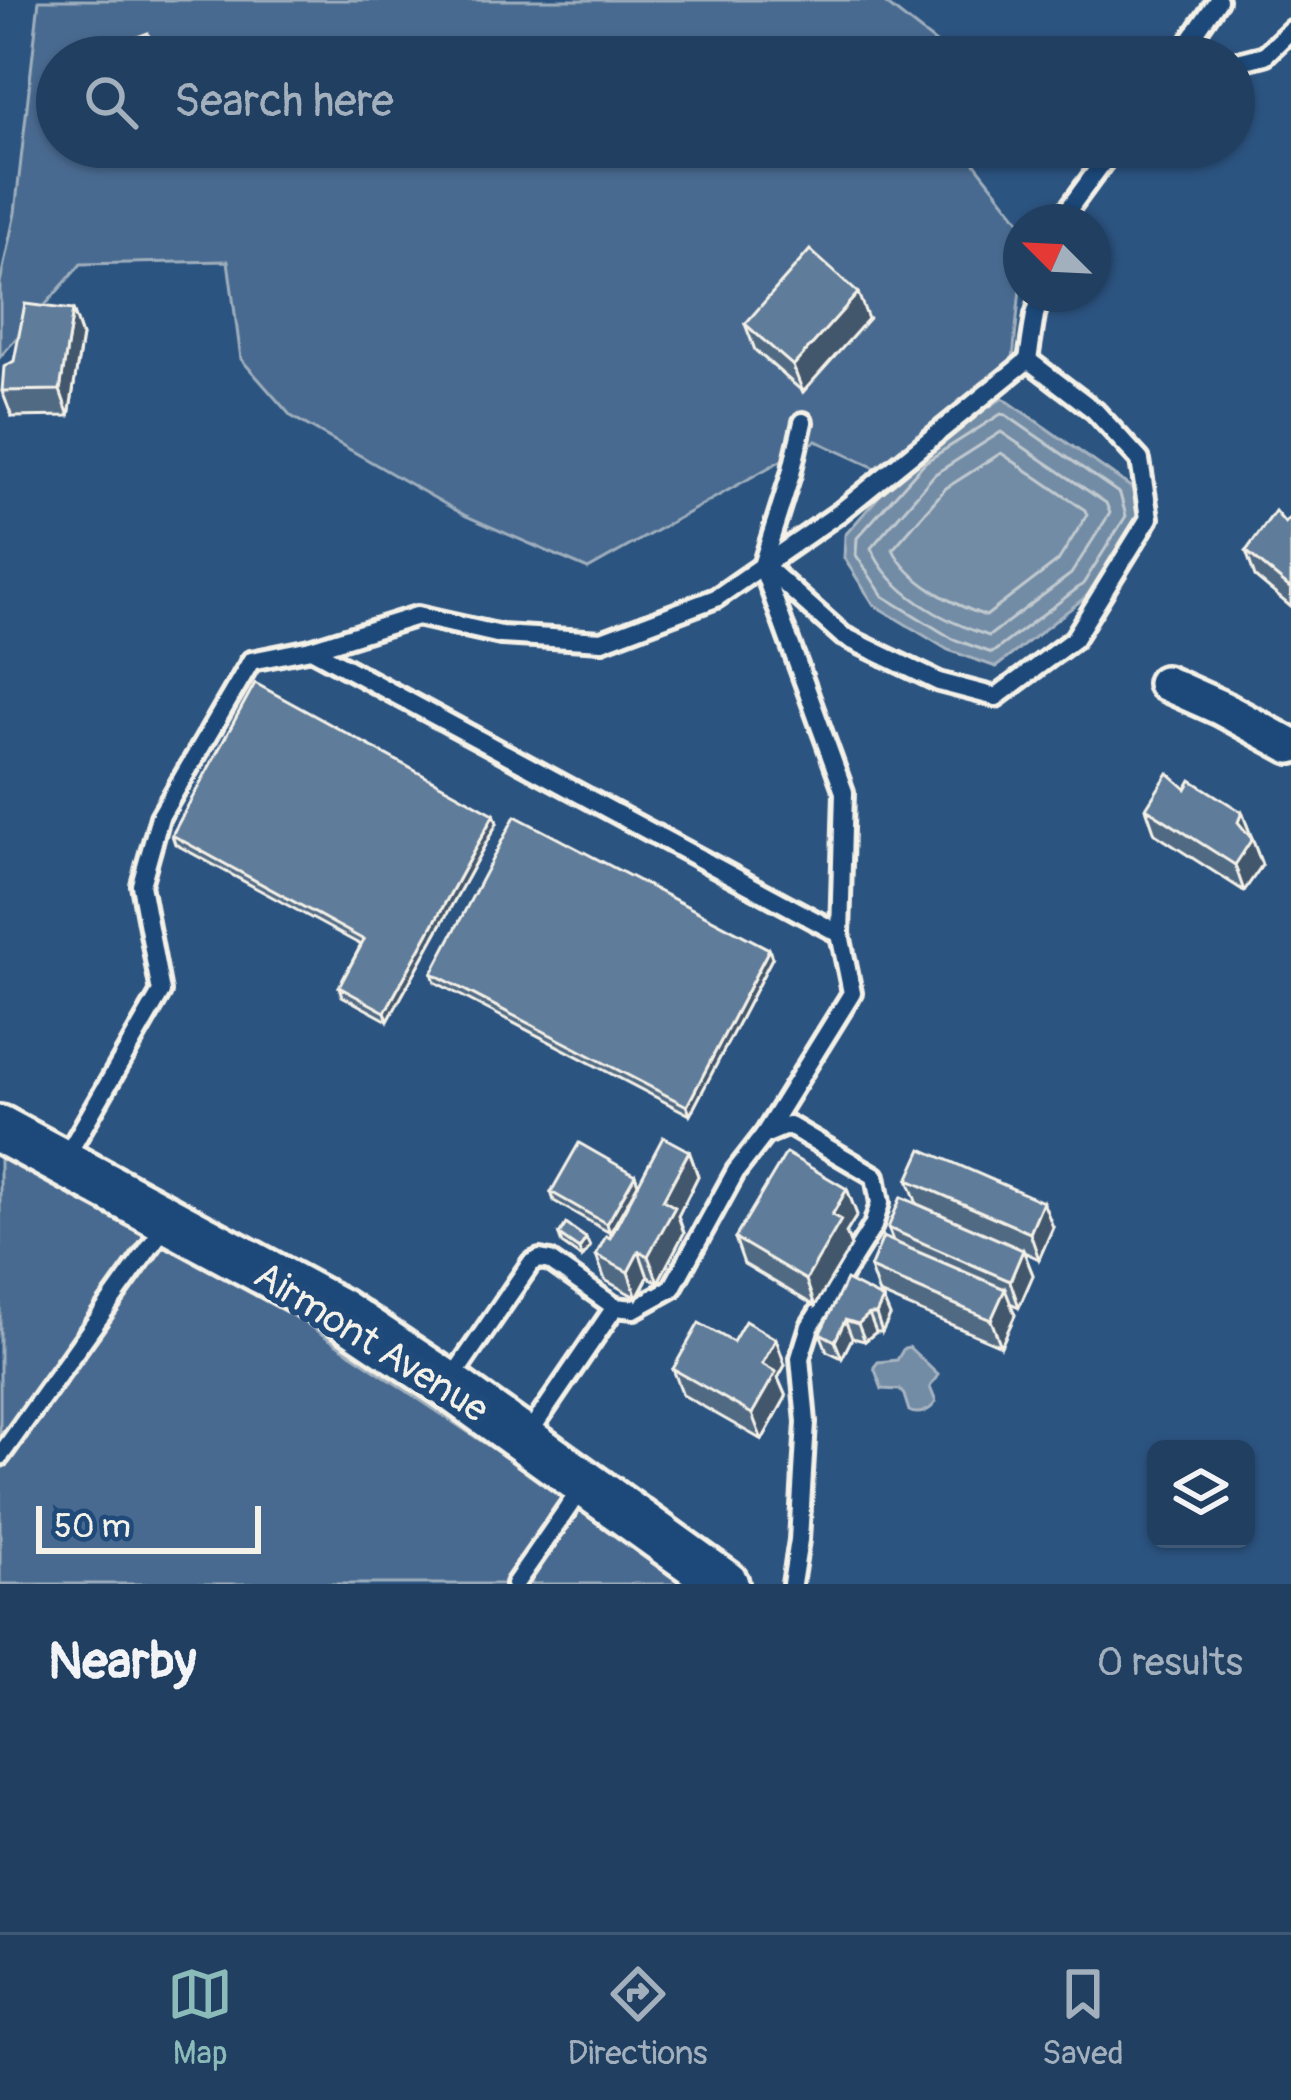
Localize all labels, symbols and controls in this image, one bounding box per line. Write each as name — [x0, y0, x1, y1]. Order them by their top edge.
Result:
search box — [36, 36, 1255, 168]
icon: search — [78, 69, 144, 135]
text: Search here — [174, 74, 394, 130]
north arrow — [1003, 204, 1111, 312]
street label: Airmont Avenue — [245, 1251, 497, 1434]
map controls — [1147, 1440, 1255, 1548]
button: layers — [1147, 1440, 1255, 1548]
scale bar — [36, 1500, 261, 1553]
text: 50 m — [54, 1506, 131, 1547]
text: Nearby — [48, 1630, 196, 1694]
text: 0 results — [1097, 1638, 1243, 1687]
tab: Map — [167, 1961, 233, 2074]
tab: Directions — [568, 1961, 708, 2074]
tab: Saved — [1042, 1961, 1124, 2074]

